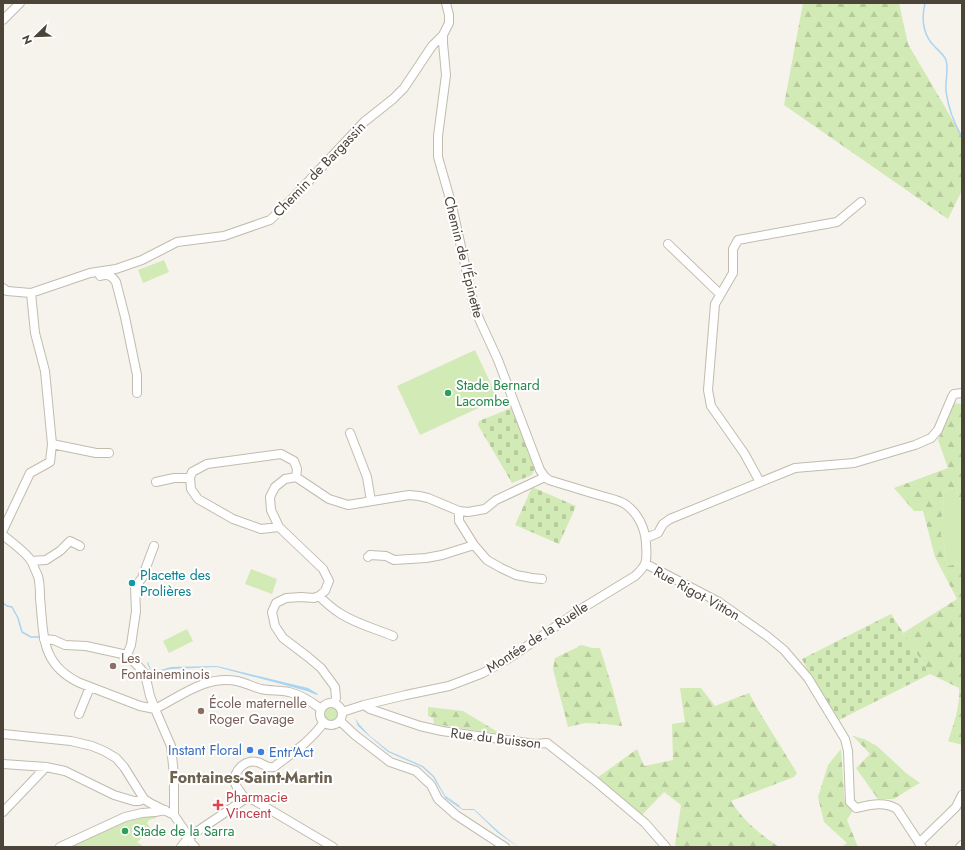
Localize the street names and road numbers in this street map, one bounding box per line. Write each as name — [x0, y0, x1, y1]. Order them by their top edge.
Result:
street label: Chemin de Bargassin — [268, 117, 370, 221]
street label: Chemin de l'Épinette — [439, 194, 489, 320]
street label: Rue Rigot Vitton — [650, 561, 744, 625]
street label: Montée de la Ruelle — [482, 597, 592, 677]
street label: Rue du Buisson — [450, 723, 542, 753]

